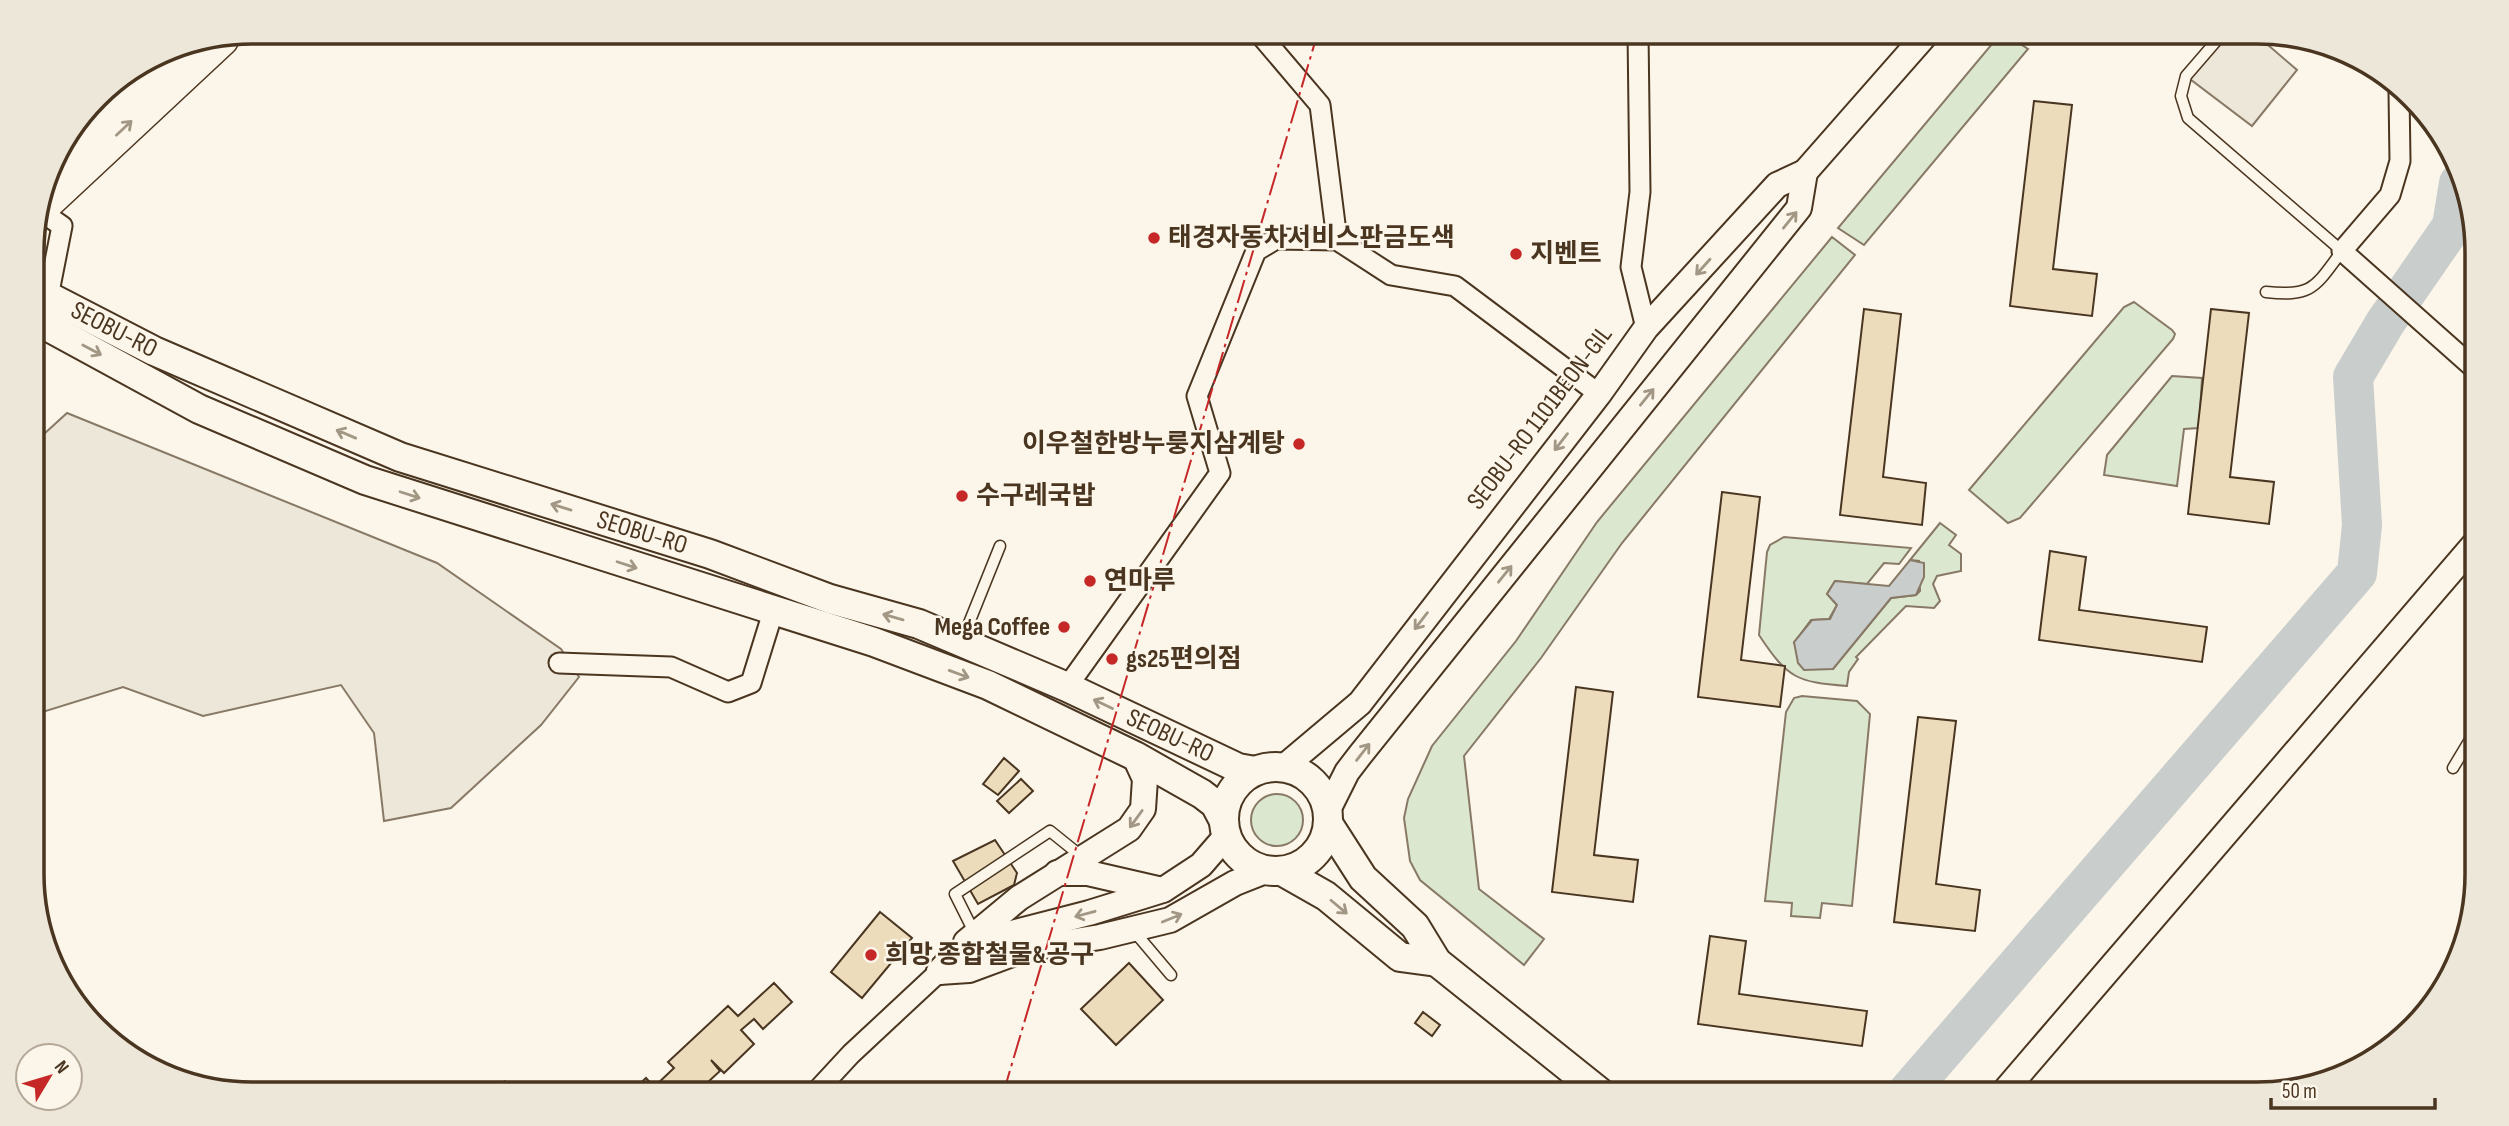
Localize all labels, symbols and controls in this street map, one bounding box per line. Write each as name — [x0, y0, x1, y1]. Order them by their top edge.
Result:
one-way arrow — [115, 119, 132, 136]
one-way arrow — [1782, 211, 1798, 229]
place label: 태경자동차서비스판금도색 — [1168, 223, 1455, 254]
marker: 태경자동차서비스판금도색 — [1146, 230, 1162, 246]
place label: 지벤트 — [1530, 239, 1602, 270]
marker: 지벤트 — [1508, 246, 1524, 262]
one-way arrow — [1694, 258, 1711, 275]
street label: SEOBU-RO — [66, 295, 162, 365]
street label: SEOBU-RO 1101BEON-GIL — [1461, 320, 1619, 516]
one-way arrow — [81, 344, 102, 358]
one-way arrow — [1640, 388, 1655, 407]
one-way arrow — [336, 427, 357, 440]
place label: 이우철한방누룽지삼계탕 — [1022, 429, 1285, 460]
one-way arrow — [1554, 432, 1569, 451]
marker: 이우철한방누룽지삼계탕 — [1291, 436, 1307, 452]
place label: 수구레국밥 — [976, 481, 1096, 512]
marker: 수구레국밥 — [954, 488, 970, 504]
one-way arrow — [399, 490, 421, 502]
one-way arrow — [550, 500, 572, 513]
street label: SEOBU-RO — [593, 505, 691, 561]
one-way arrow — [615, 560, 637, 573]
place label: 연마루 — [1104, 566, 1176, 597]
one-way arrow — [1497, 566, 1512, 584]
marker: 연마루 — [1082, 573, 1098, 589]
one-way arrow — [882, 609, 904, 622]
place label: Mega Coffee — [934, 612, 1050, 643]
one-way arrow — [1414, 612, 1429, 630]
marker: Mega Coffee — [1056, 619, 1072, 635]
place label: gs25편의점 — [1126, 644, 1241, 675]
marker: gs25편의점 — [1104, 651, 1120, 667]
one-way arrow — [948, 669, 970, 681]
one-way arrow — [1093, 697, 1114, 711]
street label: SEOBU-RO — [1121, 702, 1219, 770]
one-way arrow — [1355, 743, 1370, 761]
one-way arrow — [1129, 809, 1144, 827]
one-way arrow — [1330, 900, 1348, 915]
one-way arrow — [1074, 908, 1097, 921]
one-way arrow — [1160, 911, 1182, 924]
place label: 희망 종합철물&공구 — [885, 940, 1094, 971]
marker: 희망 종합철물&공구 — [863, 947, 879, 963]
north arrow — [14, 1042, 84, 1112]
text: N — [49, 1056, 73, 1079]
scale bar — [2271, 1066, 2436, 1110]
text: 50 m — [2282, 1079, 2317, 1104]

